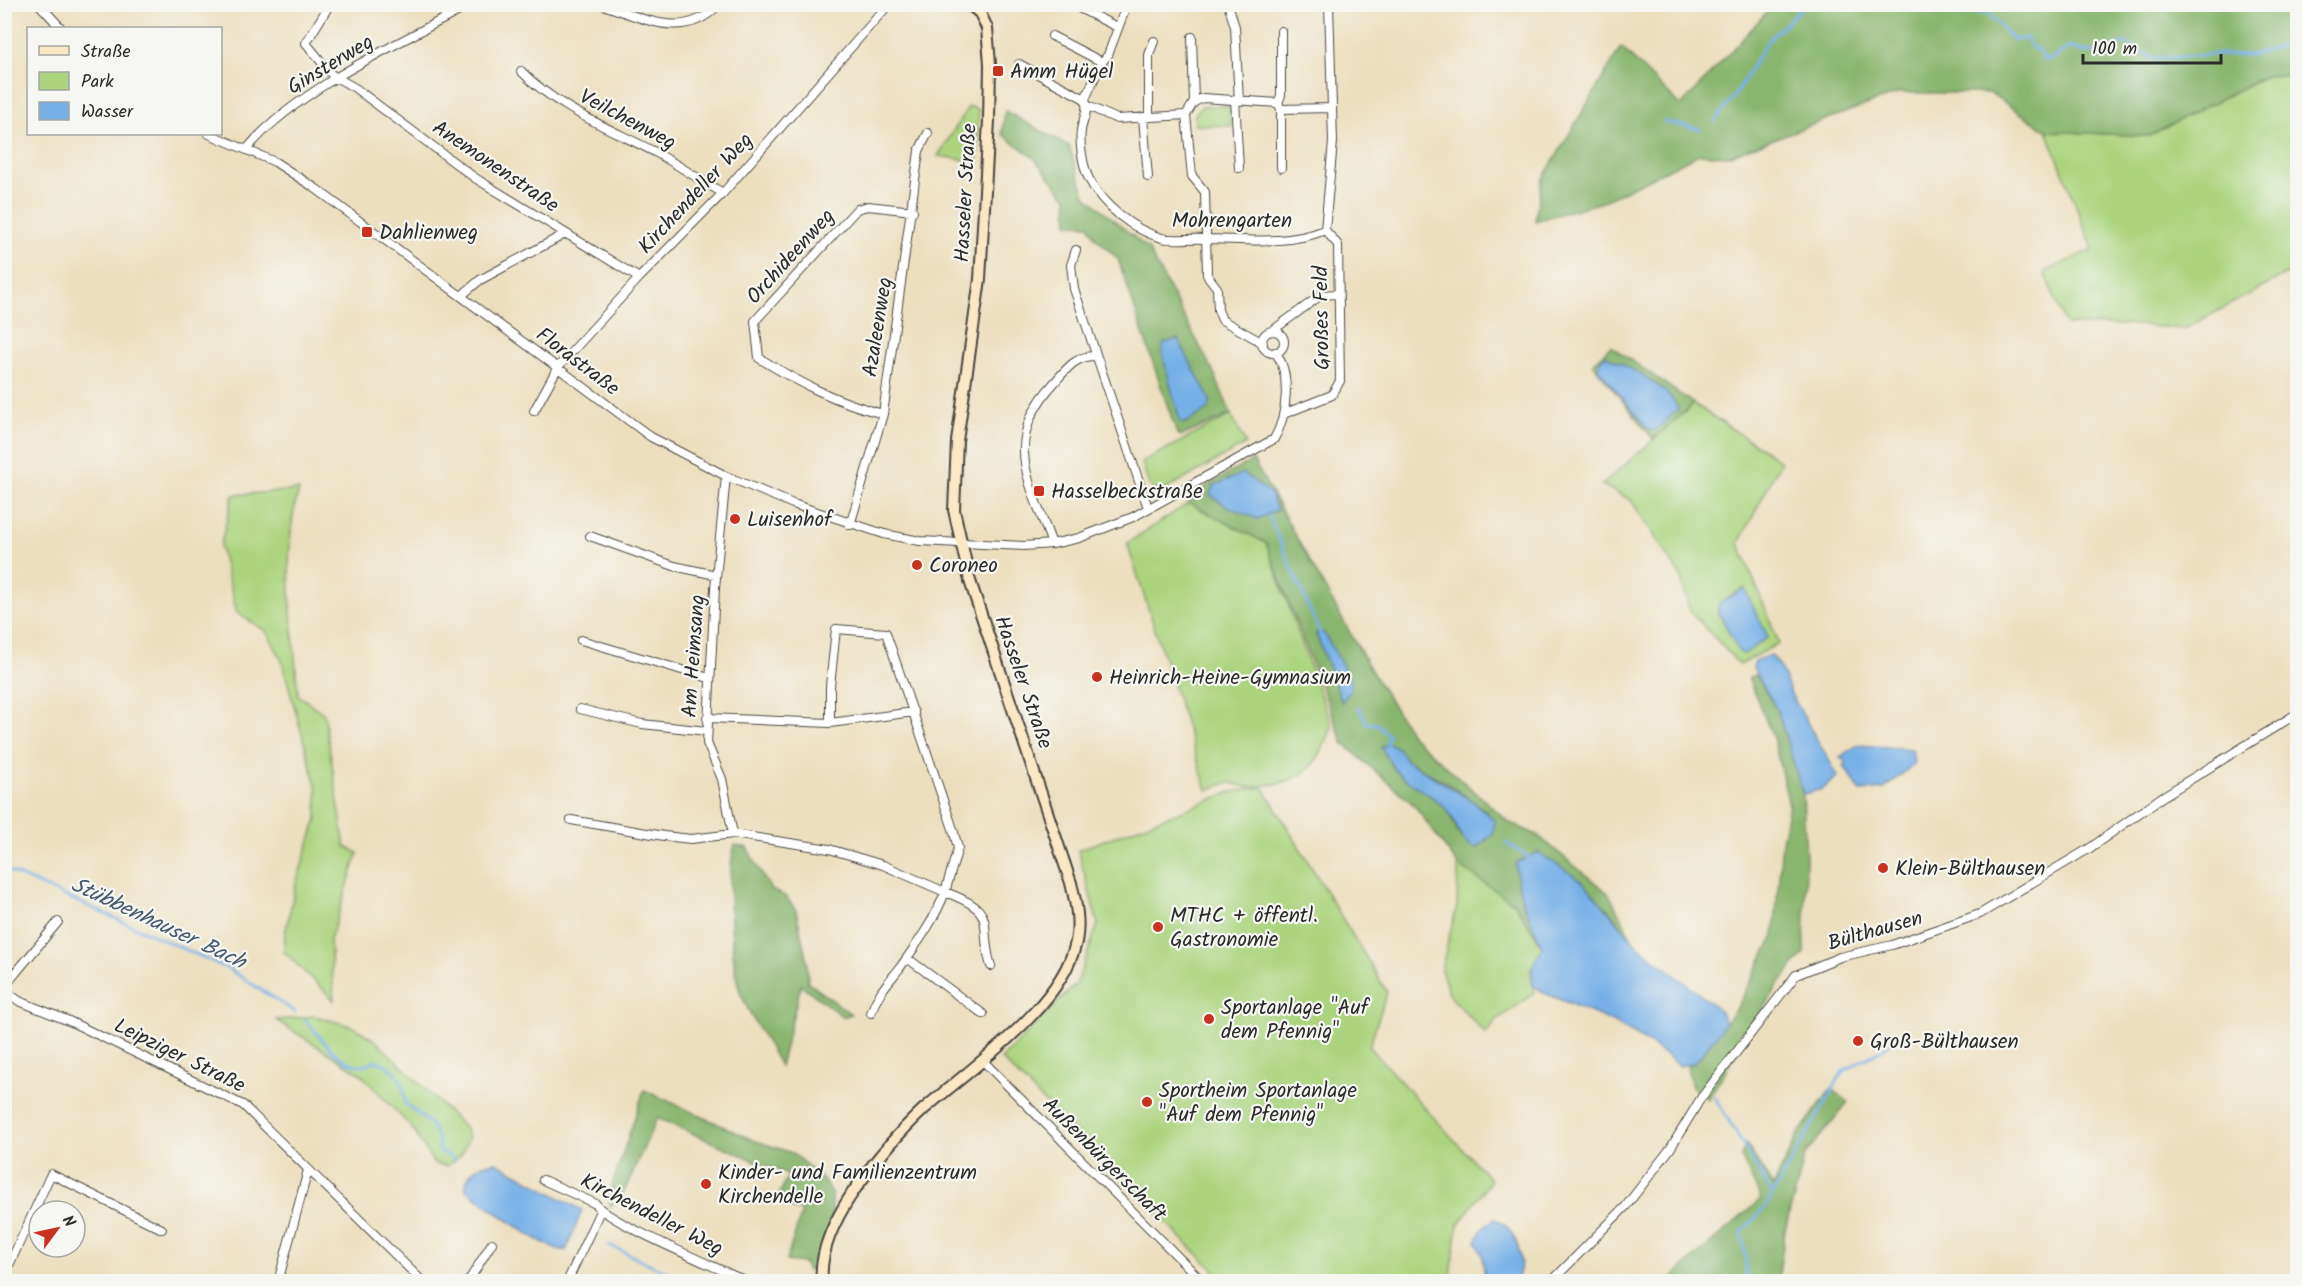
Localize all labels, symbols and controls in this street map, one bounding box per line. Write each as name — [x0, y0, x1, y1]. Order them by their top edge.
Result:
street label: Ginsterweg — [281, 26, 380, 104]
legend — [27, 27, 222, 135]
scale bar — [2083, 27, 2221, 65]
text: 100 m — [2092, 35, 2137, 64]
text: Straße — [81, 38, 131, 67]
place label: Amm Hügel — [1010, 56, 1113, 89]
marker: Amm Hügel — [991, 64, 1005, 78]
text: Park — [81, 68, 114, 97]
street label: Veilchenweg — [573, 81, 682, 160]
text: Wasser — [81, 98, 134, 127]
street label: Anemonenstraße — [425, 112, 566, 222]
street label: Hasseler Straße — [946, 122, 987, 263]
street label: Kirchendeller Weg — [631, 126, 762, 263]
street label: Orchideenweg — [739, 202, 843, 312]
street label: Mohrengarten — [1172, 205, 1292, 238]
place label: Dahlienweg — [379, 217, 478, 250]
marker: Dahlienweg — [360, 225, 374, 239]
street label: Großes Feld — [1305, 265, 1340, 370]
street label: Azaleenweg — [854, 275, 903, 380]
street label: Florastraße — [528, 320, 627, 405]
place label: Hasselbeckstraße — [1051, 476, 1203, 509]
marker: Hasselbeckstraße — [1032, 484, 1046, 498]
place label: Luisenhof — [747, 504, 834, 537]
marker: Luisenhof — [728, 512, 742, 526]
place label: Coroneo — [929, 550, 998, 583]
marker: Coroneo — [910, 558, 924, 572]
street label: Am Heimsang — [674, 594, 715, 719]
street label: Hasseler Straße — [984, 611, 1061, 754]
place label: Heinrich-Heine-Gymnasium — [1109, 662, 1351, 695]
marker: Heinrich-Heine-Gymnasium — [1090, 670, 1104, 684]
place label: Klein-Bülthausen — [1895, 853, 2045, 886]
marker: Klein-Bülthausen — [1876, 861, 1890, 875]
water label: Stübbenhauser Bach — [65, 868, 253, 981]
place label: MTHC + öffentl. Gastronomie — [1170, 900, 1318, 957]
street label: Bülthausen — [1824, 902, 1927, 961]
marker: MTHC + öffentl. Gastronomie — [1151, 920, 1165, 934]
place label: Sportanlage "Auf dem Pfennig" — [1221, 992, 1370, 1049]
street label: Leipziger Straße — [108, 1010, 251, 1103]
marker: Sportanlage "Auf dem Pfennig" — [1202, 1012, 1216, 1026]
place label: Groß-Bülthausen — [1870, 1026, 2019, 1059]
marker: Groß-Bülthausen — [1851, 1034, 1865, 1048]
place label: Sportheim Sportanlage "Auf dem Pfennig" — [1159, 1075, 1357, 1132]
street label: Außenbürgerschaft — [1034, 1090, 1175, 1231]
marker: Sportheim Sportanlage "Auf dem Pfennig" — [1140, 1095, 1154, 1109]
place label: Kinder- und Familienzentrum Kirchendelle — [718, 1157, 977, 1214]
street label: Kirchendeller Weg — [574, 1165, 729, 1266]
marker: Kinder- und Familienzentrum Kirchendelle — [699, 1177, 713, 1191]
north arrow — [27, 1199, 87, 1259]
text: N — [55, 1211, 82, 1233]

